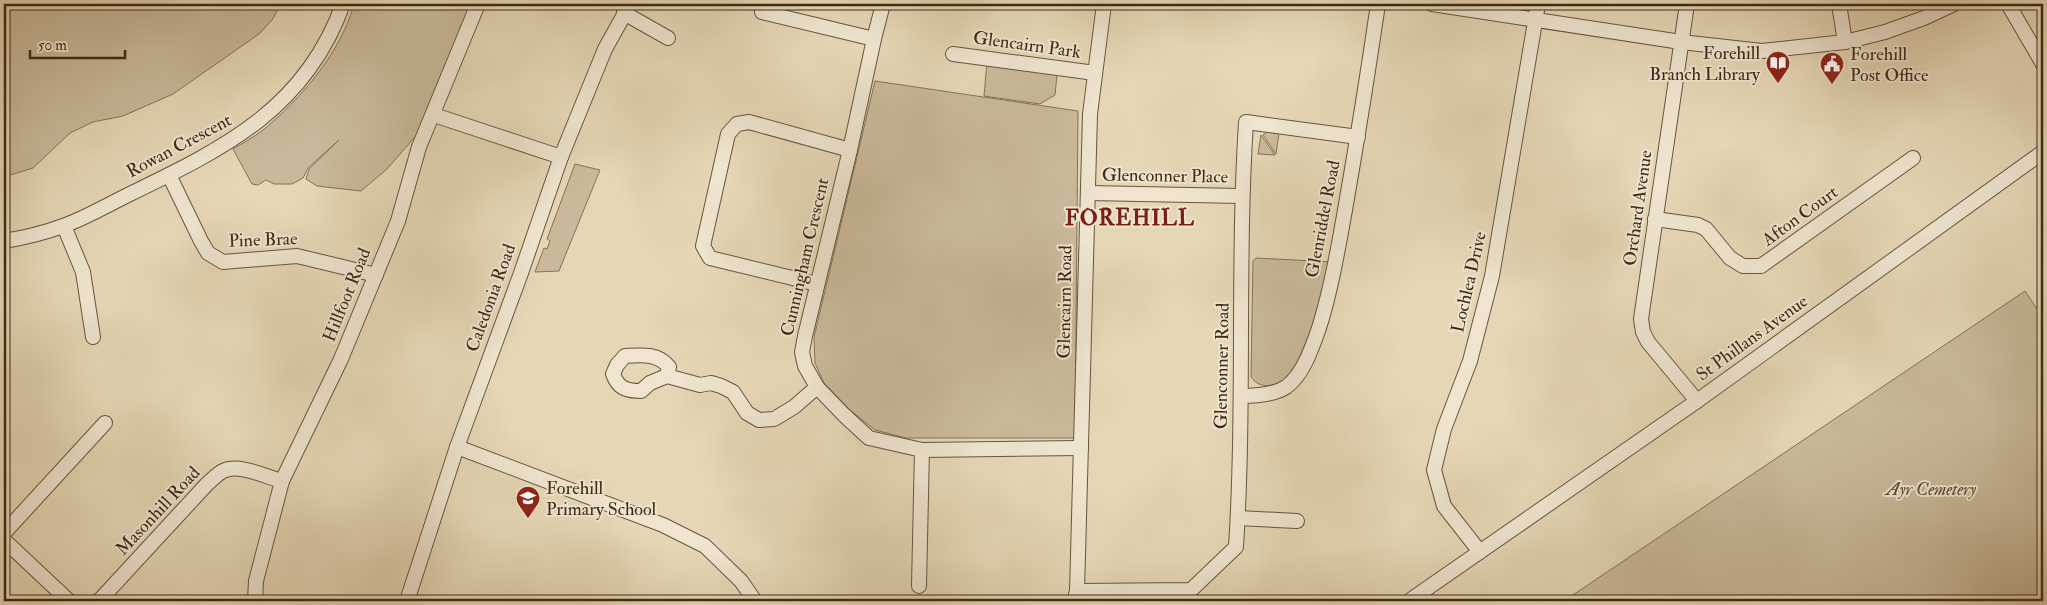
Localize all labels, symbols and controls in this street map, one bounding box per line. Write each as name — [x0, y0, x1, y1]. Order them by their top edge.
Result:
street label: Glencairn Park — [972, 26, 1083, 64]
scale bar — [30, 28, 125, 60]
text: 50 m — [38, 36, 67, 55]
place label: Forehill Branch Library — [1649, 42, 1761, 86]
place label: Forehill Post Office — [1850, 43, 1929, 87]
library icon: Forehill Branch Library — [1765, 50, 1791, 84]
public building icon: Forehill Post Office — [1819, 51, 1845, 85]
street label: Rowan Crescent — [122, 109, 236, 183]
street label: Orchard Avenue — [1618, 148, 1658, 267]
street label: Glenriddel Road — [1300, 158, 1346, 280]
street label: Glenconner Place — [1102, 163, 1229, 189]
street label: Cunningham Crescent — [776, 176, 834, 338]
street label: Afton Court — [1757, 181, 1843, 252]
district label: FOREHILL — [1065, 204, 1195, 232]
street label: Pine Brae — [228, 227, 298, 253]
street label: Lochlea Drive — [1446, 229, 1492, 335]
street label: Caledonia Road — [461, 241, 521, 355]
street label: Hillfoot Road — [318, 245, 376, 345]
street label: Glencairn Road — [1053, 245, 1077, 359]
street label: St Phillans Avenue — [1692, 290, 1813, 386]
street label: Glenconner Road — [1209, 302, 1235, 429]
street label: Masonhill Road — [111, 461, 205, 560]
place label: Forehill Primary School — [546, 477, 657, 521]
park label: Ayr Cemetery — [1884, 478, 1977, 501]
school or university icon: Forehill Primary School — [515, 485, 541, 519]

